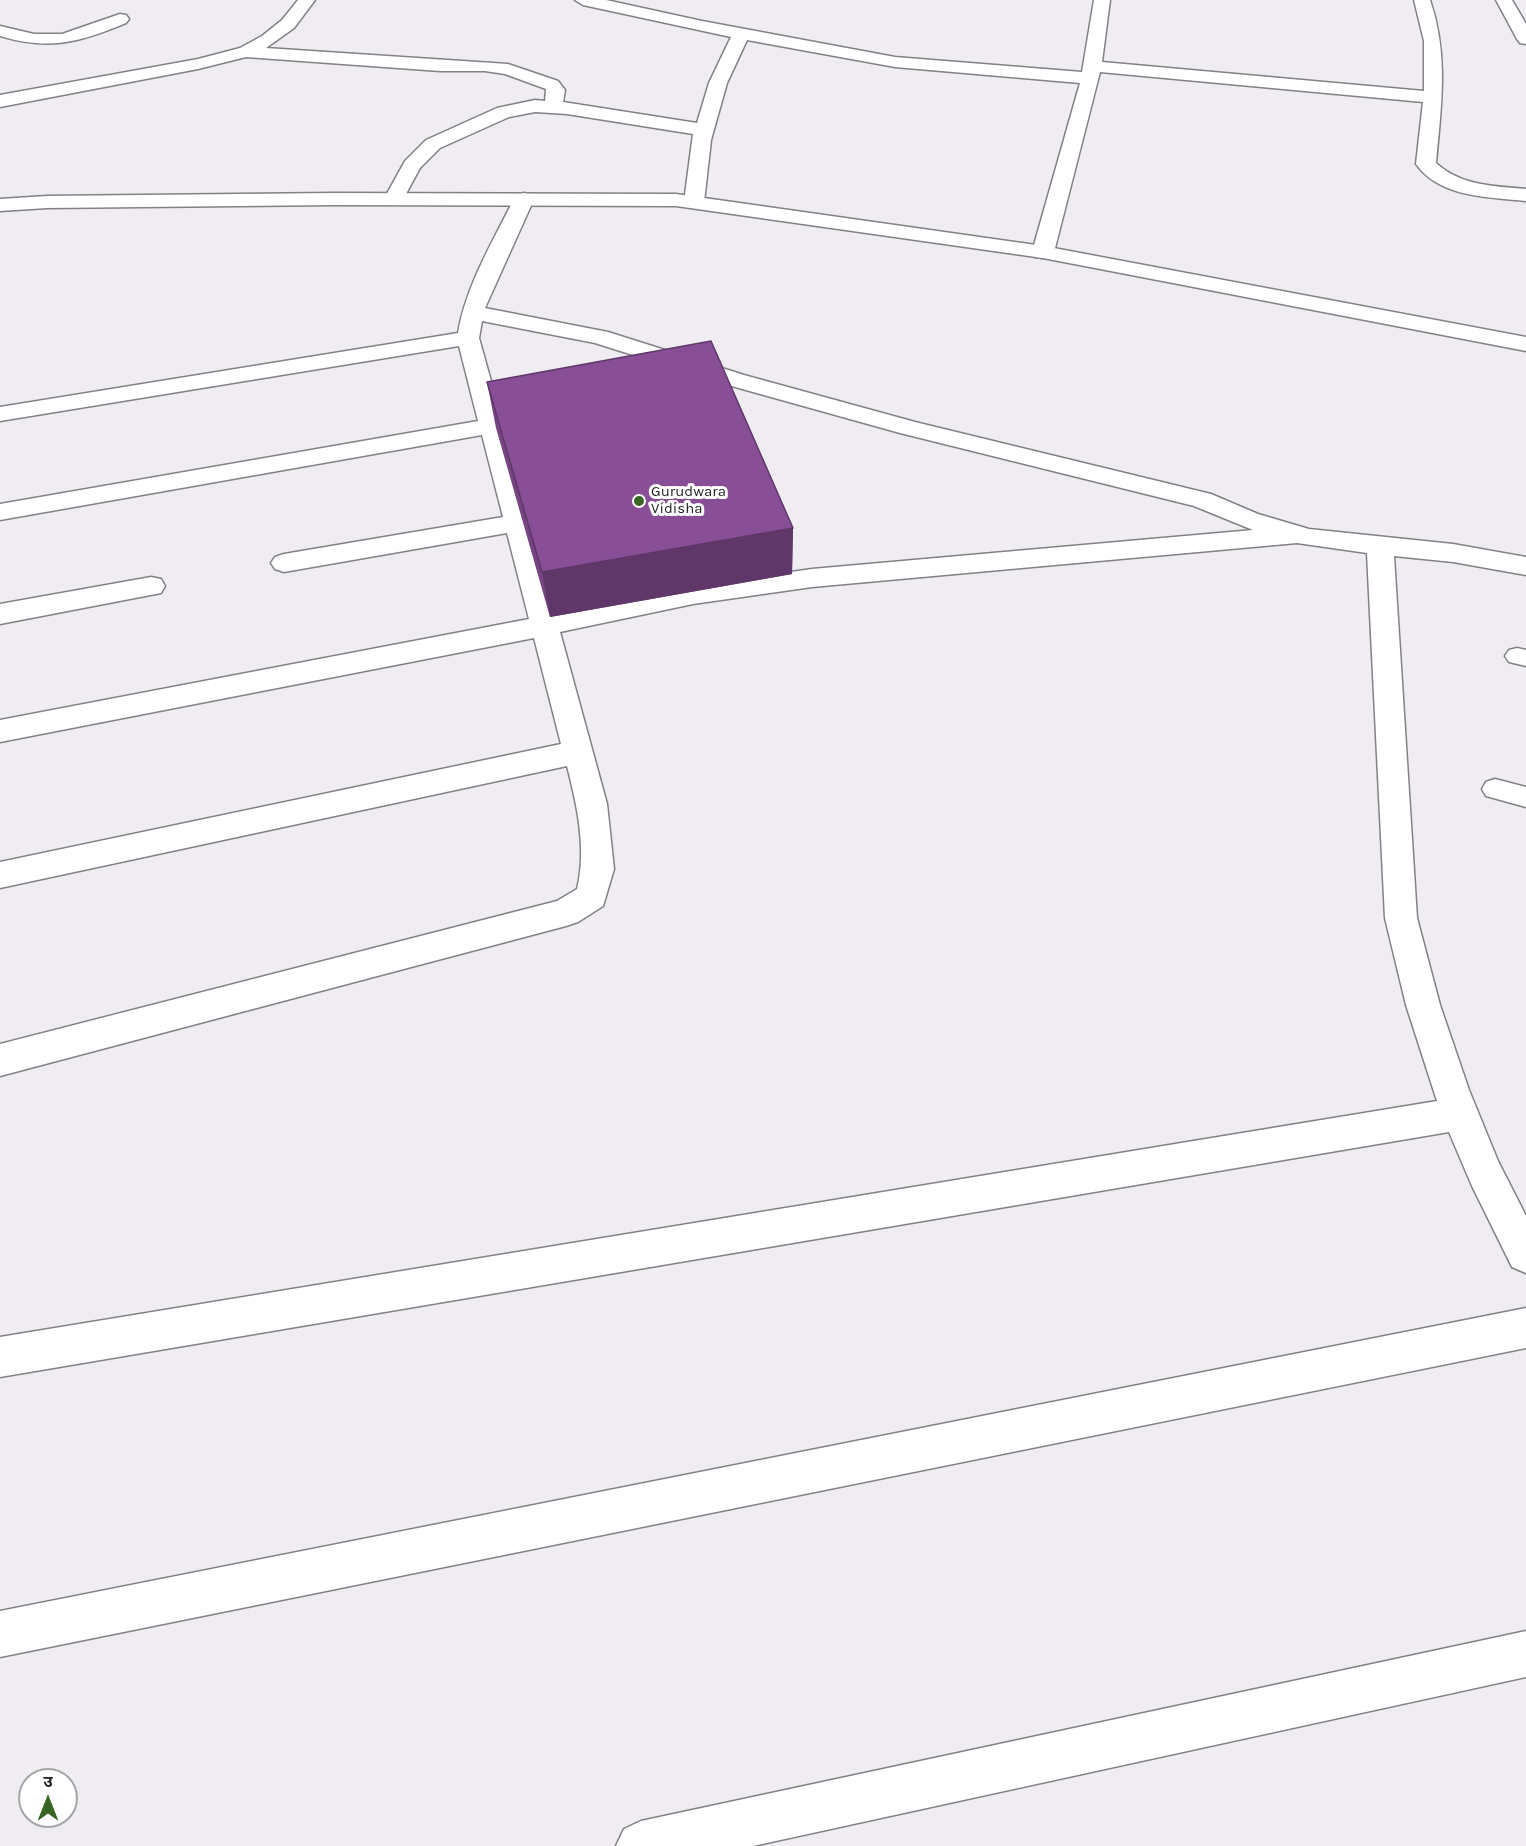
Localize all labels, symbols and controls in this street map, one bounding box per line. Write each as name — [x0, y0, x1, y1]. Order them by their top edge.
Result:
place label: Gurudwara Vidisha — [651, 483, 726, 518]
marker: Gurudwara Vidisha — [632, 494, 646, 508]
north arrow — [18, 1768, 78, 1828]
text: उ — [43, 1772, 53, 1791]

